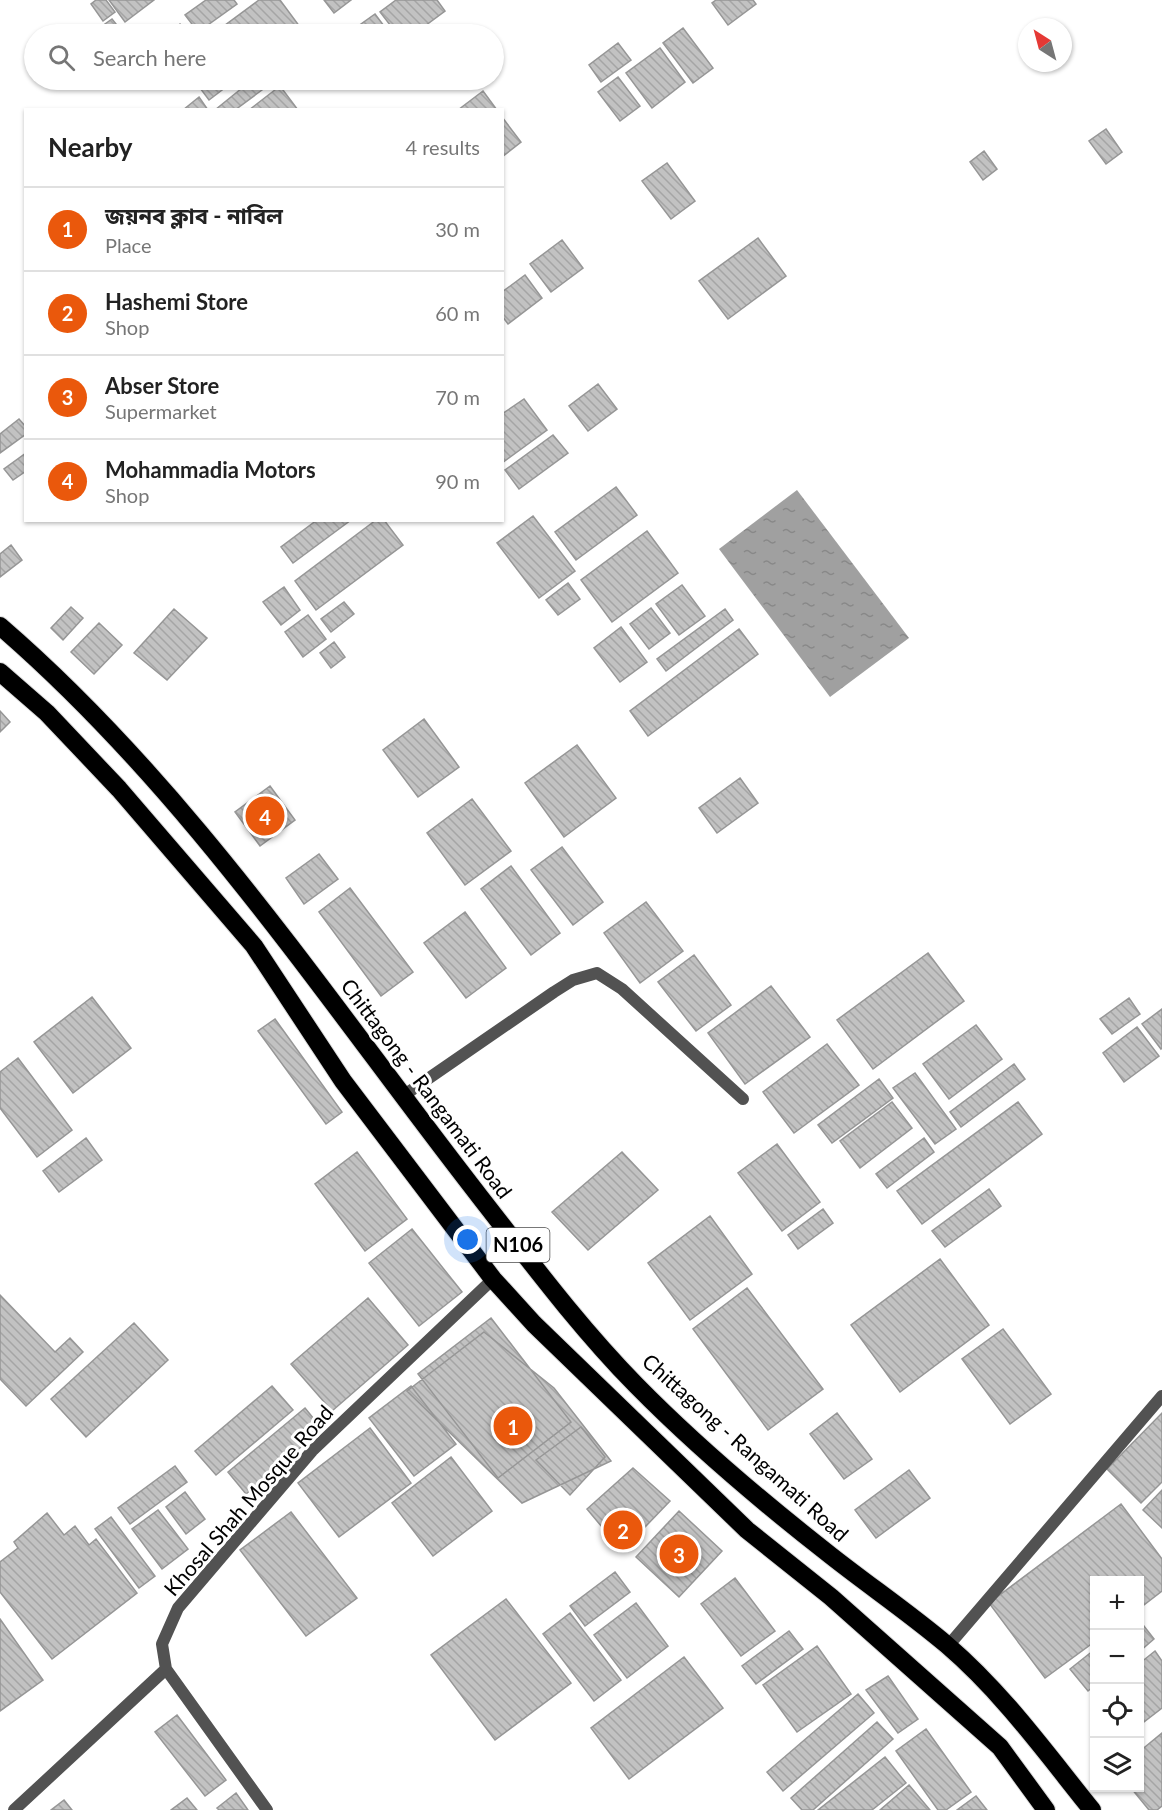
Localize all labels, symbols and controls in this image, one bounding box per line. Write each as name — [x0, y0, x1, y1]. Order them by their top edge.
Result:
north arrow — [1018, 18, 1072, 72]
search box — [24, 24, 504, 90]
icon: search — [45, 41, 78, 74]
text: Search here — [93, 44, 206, 71]
text: Nearby — [48, 131, 133, 163]
text: 4 results — [405, 135, 480, 159]
text: জয়নব ক্লাব - নাবিল — [105, 202, 283, 229]
text: 1 — [62, 217, 73, 241]
text: 30 m — [435, 217, 480, 241]
text: Place — [105, 233, 152, 257]
text: Hashemi Store — [105, 288, 248, 315]
text: 2 — [62, 301, 73, 325]
text: 60 m — [435, 301, 480, 325]
text: Shop — [105, 315, 149, 339]
text: Abser Store — [105, 372, 219, 399]
text: 3 — [62, 385, 73, 409]
text: 70 m — [435, 385, 480, 409]
text: Supermarket — [105, 399, 217, 423]
text: Mohammadia Motors — [105, 456, 316, 483]
text: 4 — [62, 469, 73, 493]
text: 90 m — [435, 469, 480, 493]
text: Shop — [105, 483, 149, 507]
pin: 4 — [246, 794, 284, 838]
street label: Chittagong - Rangamati Road — [336, 973, 518, 1203]
your location — [453, 1225, 482, 1254]
road number: N106 — [486, 1228, 550, 1262]
street label: Chittagong - Rangamati Road — [638, 1348, 854, 1546]
street label: Khosal Shah Mosque Road — [158, 1400, 338, 1600]
pin: 1 — [494, 1404, 532, 1448]
pin: 2 — [604, 1508, 642, 1552]
pin: 3 — [660, 1532, 698, 1576]
map controls — [1090, 1576, 1144, 1792]
button: + — [1090, 1576, 1144, 1630]
button: − — [1090, 1630, 1144, 1684]
button: locate — [1090, 1684, 1144, 1738]
button: layers — [1090, 1738, 1144, 1792]

